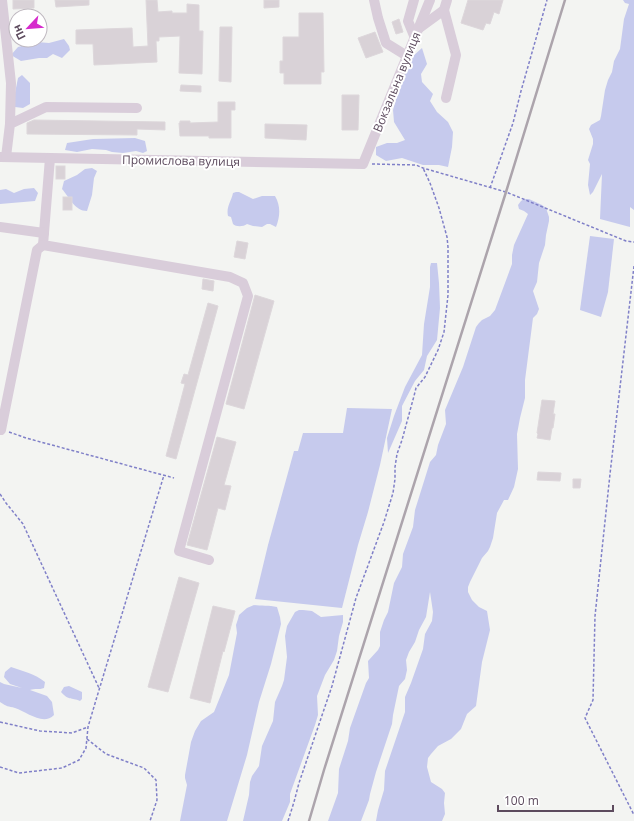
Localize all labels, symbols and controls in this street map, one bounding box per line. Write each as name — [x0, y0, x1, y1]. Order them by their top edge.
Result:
north arrow — [8, 8, 48, 48]
text: Пн — [8, 22, 29, 43]
street label: Вокзальна вулиця — [369, 29, 424, 134]
street label: Промислова вулиця — [122, 151, 240, 170]
scale bar — [498, 787, 613, 813]
text: 100 m — [504, 792, 539, 809]

